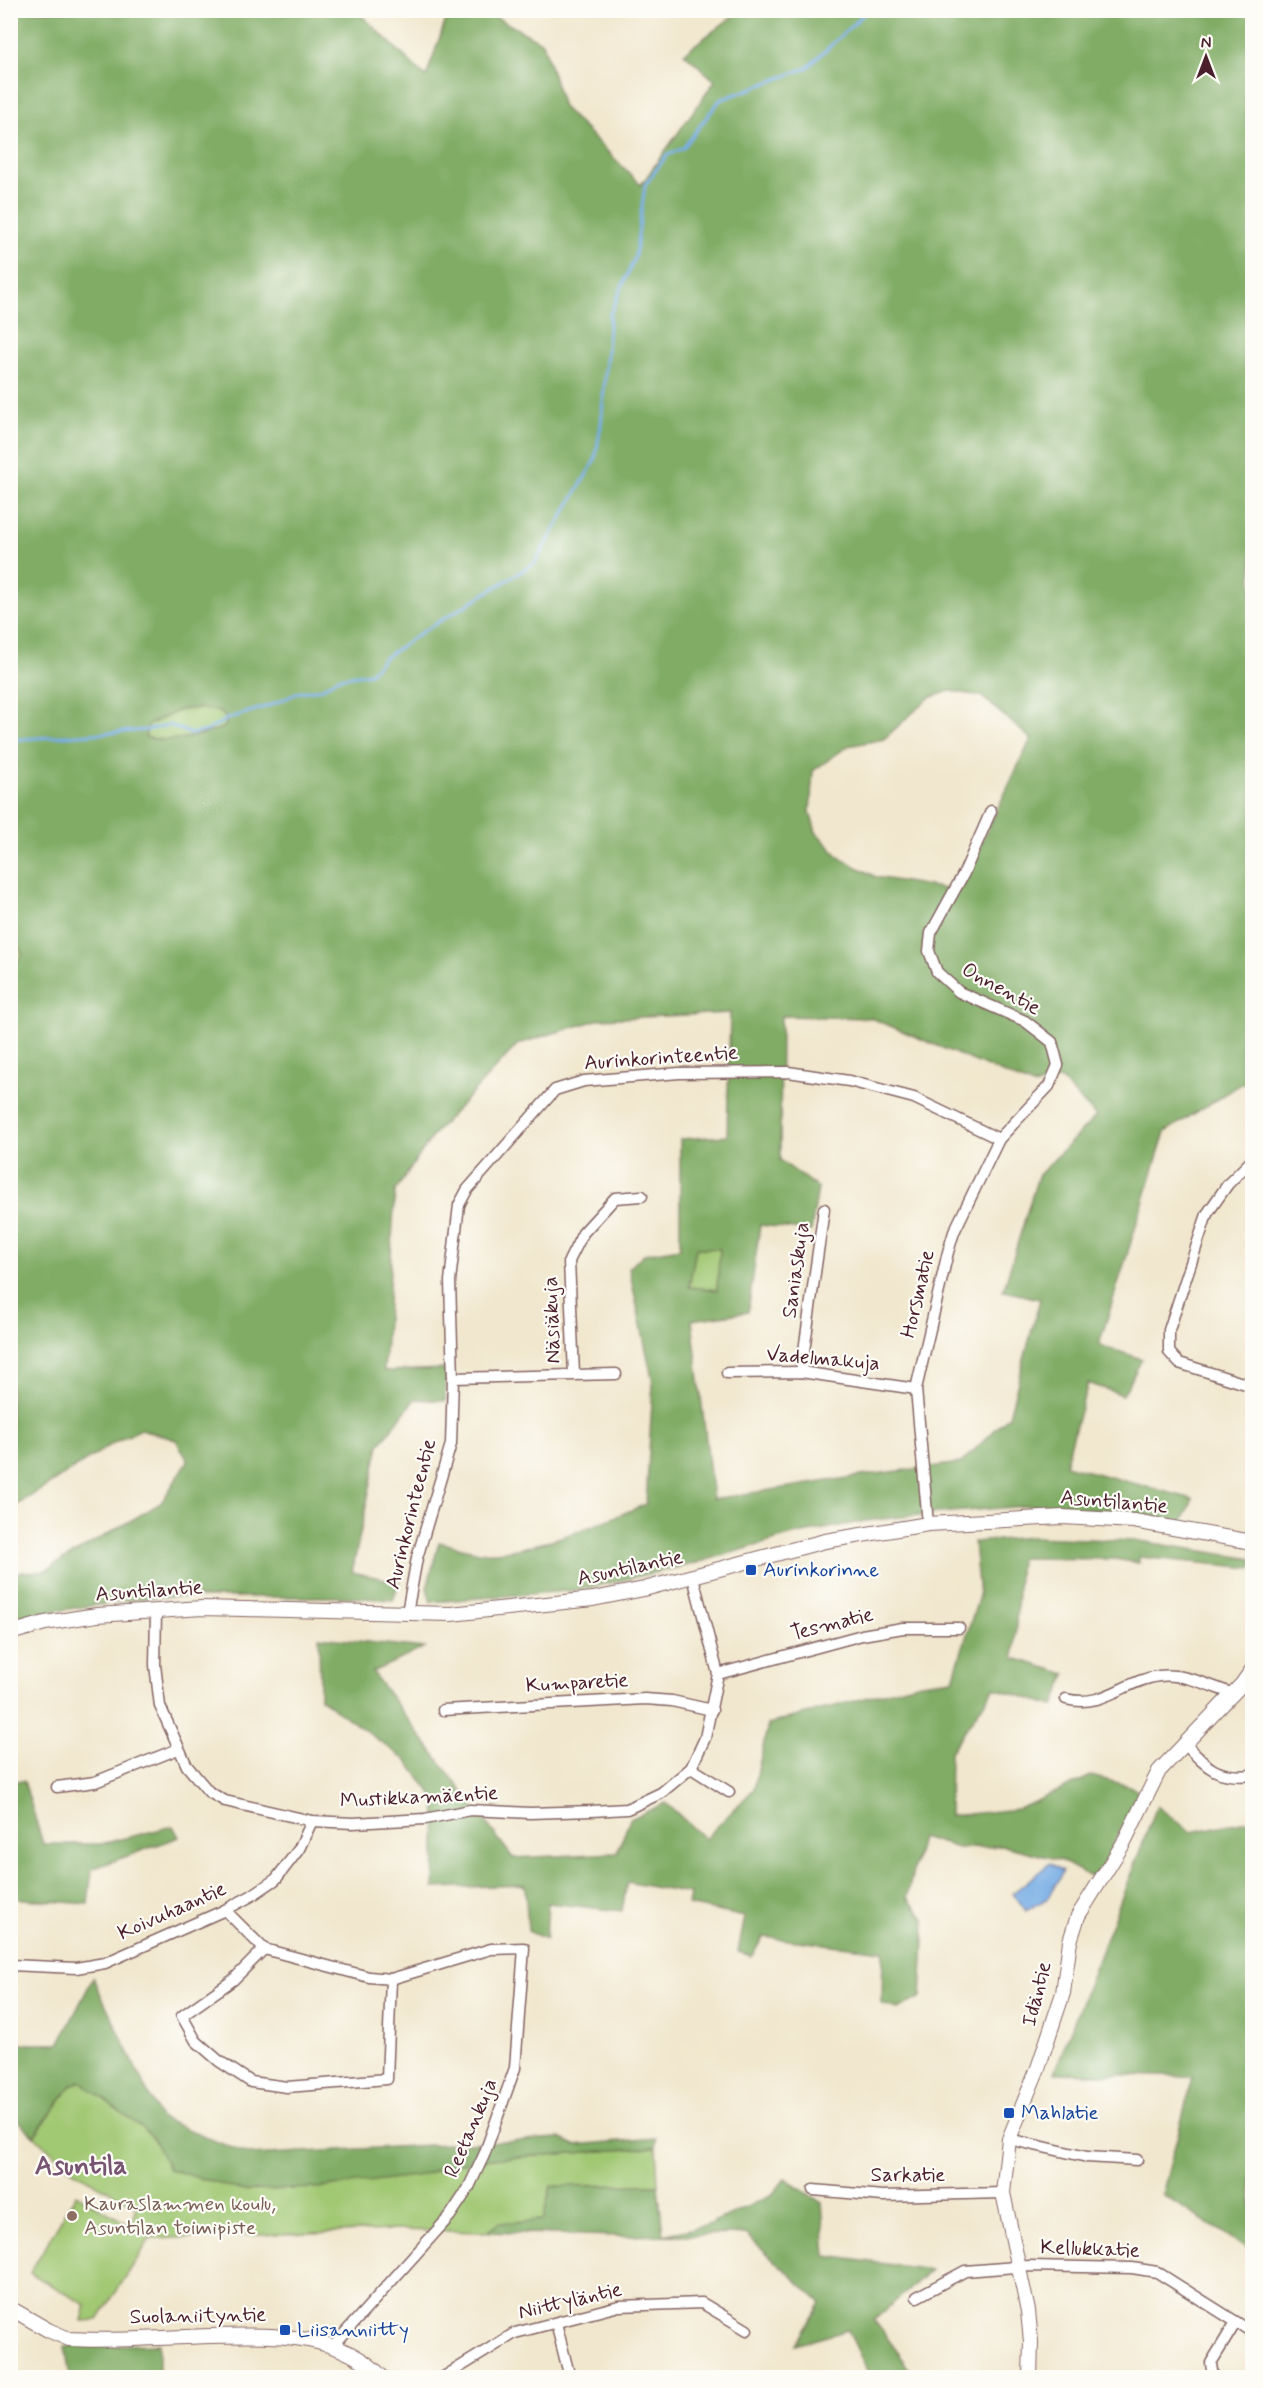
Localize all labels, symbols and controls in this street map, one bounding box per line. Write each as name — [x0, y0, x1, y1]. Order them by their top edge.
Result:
north arrow — [1176, 27, 1236, 87]
text: N — [1201, 33, 1211, 54]
street label: Onnentie — [957, 956, 1045, 1022]
street label: Aurinkorinteentie — [583, 1039, 739, 1077]
street label: Saniaskuja — [775, 1220, 817, 1320]
street label: Horsmatie — [894, 1247, 942, 1341]
street label: Näsiäkuja — [536, 1276, 568, 1364]
street label: Vadelmakuja — [765, 1340, 881, 1378]
street label: Aurinkorinteentie — [379, 1436, 443, 1592]
street label: Asuntilantie — [1059, 1483, 1169, 1521]
street label: Asuntilantie — [575, 1543, 685, 1593]
place label: Aurinkorinne — [763, 1556, 879, 1584]
marker: Aurinkorinne — [744, 1563, 758, 1577]
street label: Asuntilantie — [94, 1573, 204, 1609]
street label: Tesmatie — [788, 1600, 876, 1648]
street label: Kumparetie — [525, 1666, 629, 1700]
street label: Mustikkamäentie — [339, 1779, 499, 1815]
street label: Koivuhaantie — [113, 1875, 231, 1947]
street label: Idäntie — [1015, 1959, 1059, 2029]
street label: Reetankuja — [437, 2074, 505, 2182]
place label: Mahlatie — [1021, 2099, 1099, 2127]
marker: Mahlatie — [1002, 2106, 1016, 2120]
district label: Asuntila — [35, 2149, 127, 2184]
street label: Sarkatie — [871, 2161, 945, 2189]
place label: Kauraslammen koulu, Asuntilan toimipiste — [84, 2190, 276, 2242]
marker: Kauraslammen koulu, Asuntilan toimipiste — [65, 2209, 79, 2223]
street label: Kellukkatie — [1040, 2233, 1140, 2265]
street label: Niittyläntie — [515, 2275, 625, 2327]
street label: Suolaniityntie — [129, 2301, 267, 2331]
place label: Liisanniitty — [297, 2316, 409, 2344]
marker: Liisanniitty — [278, 2323, 292, 2337]

